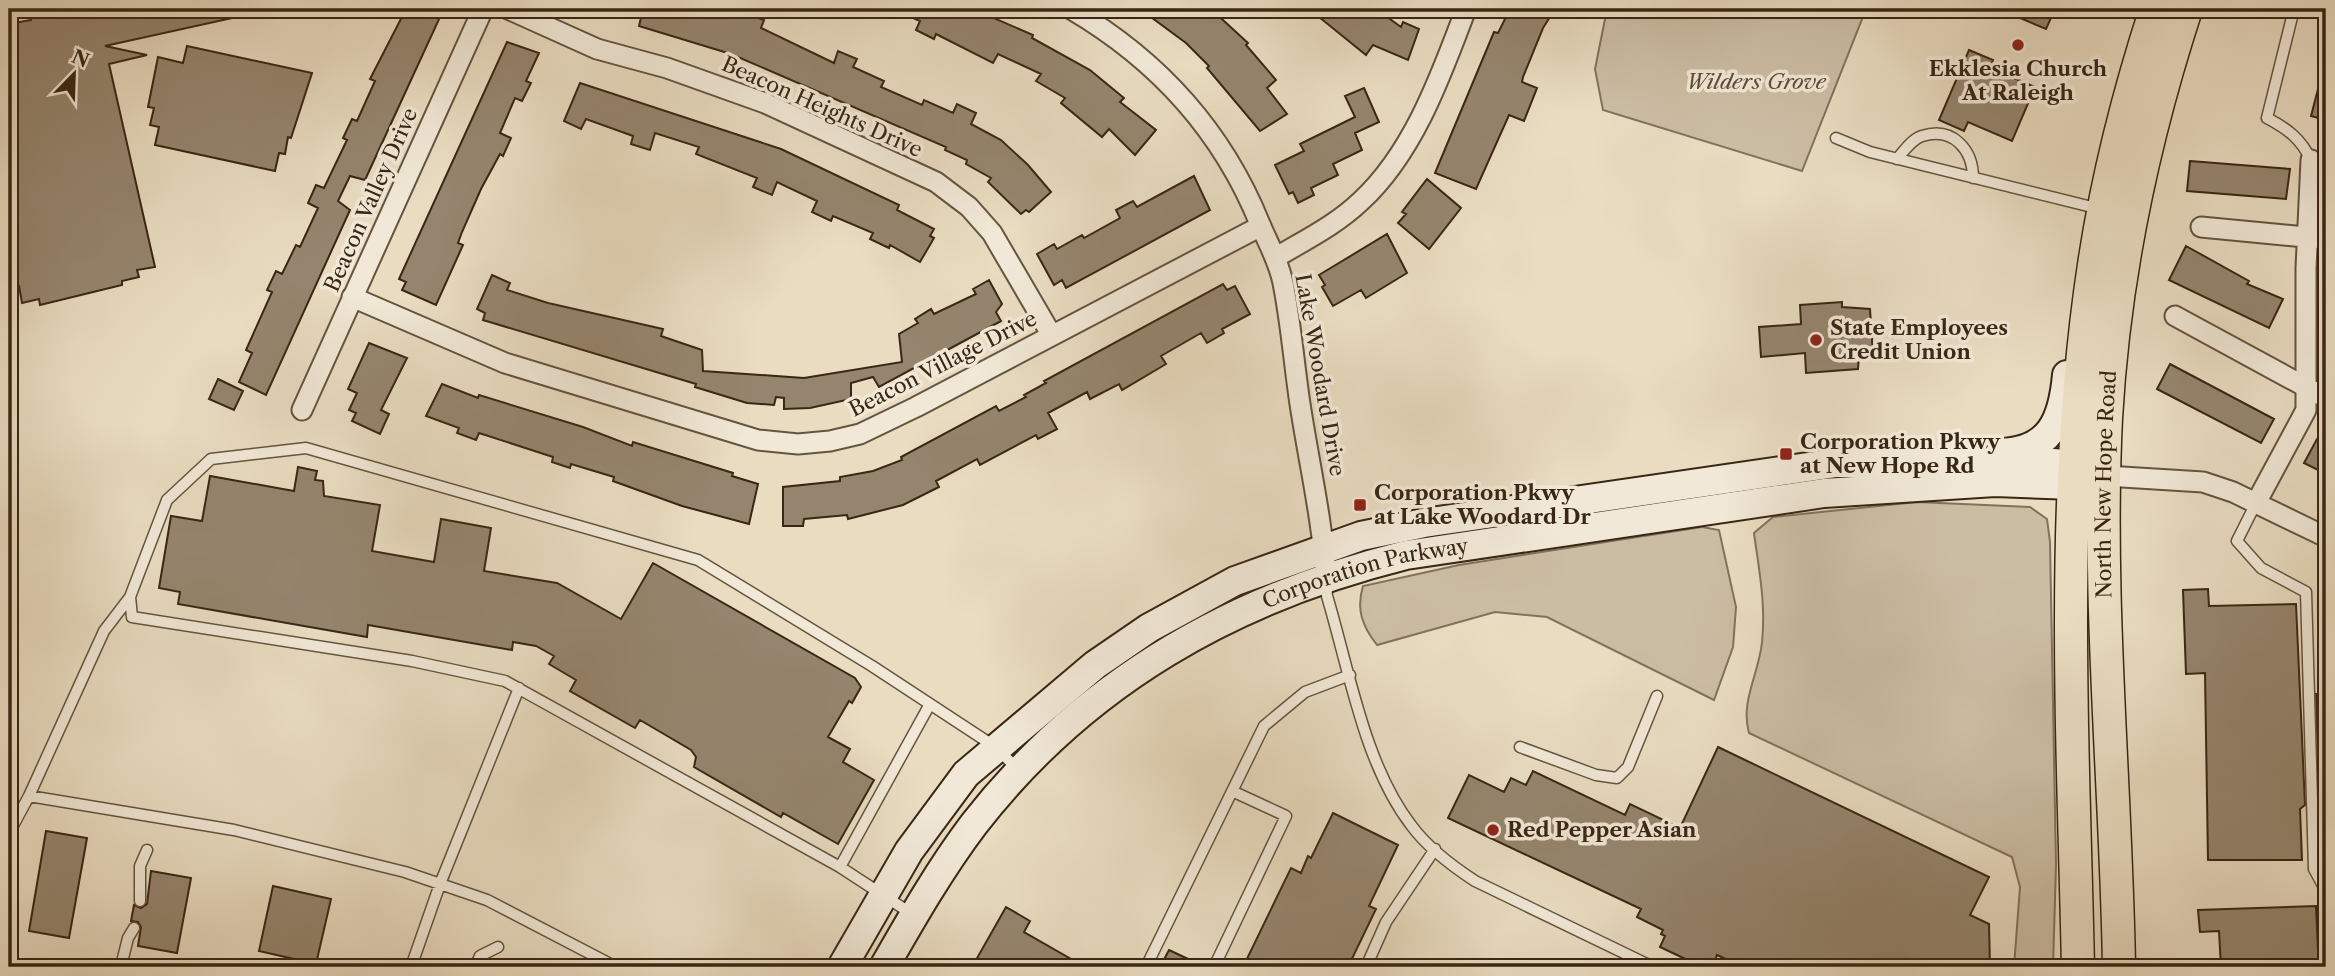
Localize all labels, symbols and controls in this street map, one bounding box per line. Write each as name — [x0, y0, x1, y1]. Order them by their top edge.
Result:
marker: Ekklesia Church At Raleigh — [2010, 37, 2026, 53]
north arrow — [38, 38, 108, 108]
text: N — [68, 45, 93, 73]
street label: Beacon Heights Drive — [718, 51, 926, 162]
place label: Ekklesia Church At Raleigh — [1929, 56, 2108, 105]
park label: Wilders Grove — [1686, 69, 1827, 94]
street label: Beacon Valley Drive — [319, 104, 422, 296]
street label: Lake Woodard Drive — [1290, 272, 1351, 478]
street label: Beacon Village Drive — [845, 305, 1041, 422]
place label: State Employees Credit Union — [1830, 315, 2008, 364]
marker: State Employees Credit Union — [1808, 332, 1824, 348]
street label: North New Hope Road — [2091, 369, 2121, 599]
place label: Corporation Pkwy at New Hope Rd — [1800, 429, 2001, 478]
marker: Corporation Pkwy at New Hope Rd — [1778, 446, 1794, 462]
place label: Corporation Pkwy at Lake Woodard Dr — [1374, 480, 1591, 529]
marker: Corporation Pkwy at Lake Woodard Dr — [1352, 497, 1368, 513]
street label: Corporation Parkway — [1258, 533, 1470, 614]
place label: Red Pepper Asian — [1507, 817, 1697, 842]
marker: Red Pepper Asian — [1485, 822, 1501, 838]

